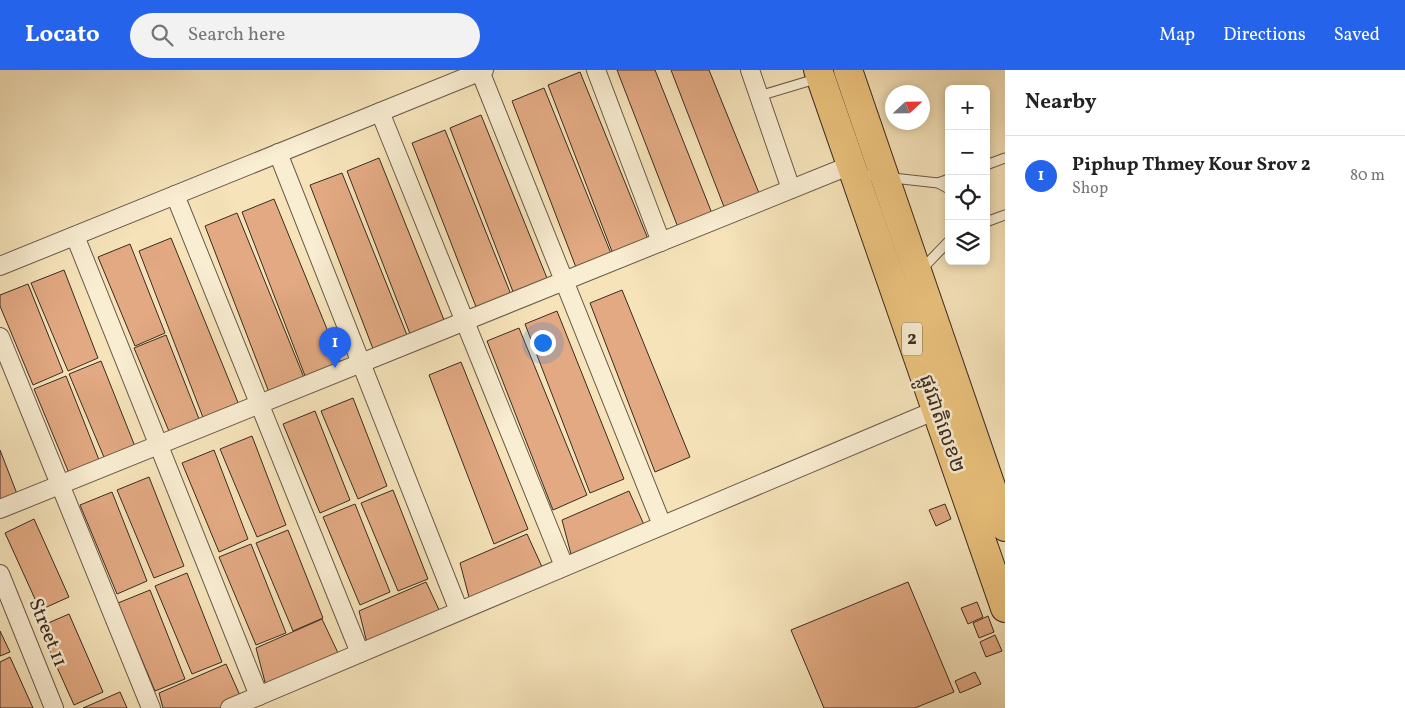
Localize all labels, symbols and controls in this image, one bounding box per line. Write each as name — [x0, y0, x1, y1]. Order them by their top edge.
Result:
search box — [130, 13, 480, 58]
text: Locato — [25, 18, 100, 52]
icon: search — [148, 21, 176, 49]
text: Search here — [188, 22, 285, 48]
text: Map — [1159, 23, 1195, 48]
text: Directions — [1223, 23, 1306, 48]
text: Saved — [1334, 23, 1380, 48]
north arrow — [885, 85, 930, 130]
map controls — [945, 85, 990, 265]
button: + — [945, 85, 990, 130]
text: Nearby — [1025, 88, 1096, 117]
button: − — [945, 130, 990, 175]
text: Piphup Thmey Kour Srov 2 — [1072, 152, 1311, 178]
text: 1 — [1038, 165, 1044, 187]
text: 80 m — [1350, 165, 1385, 187]
button: locate — [945, 175, 990, 220]
text: Shop — [1072, 178, 1108, 200]
button: layers — [945, 220, 990, 265]
road number: 2 — [902, 322, 922, 356]
pin: 1 — [319, 327, 351, 368]
your location — [530, 330, 556, 356]
street label: ផ្លូវជាតិលេខ២ — [908, 371, 971, 478]
street label: Street 11 — [21, 594, 73, 672]

